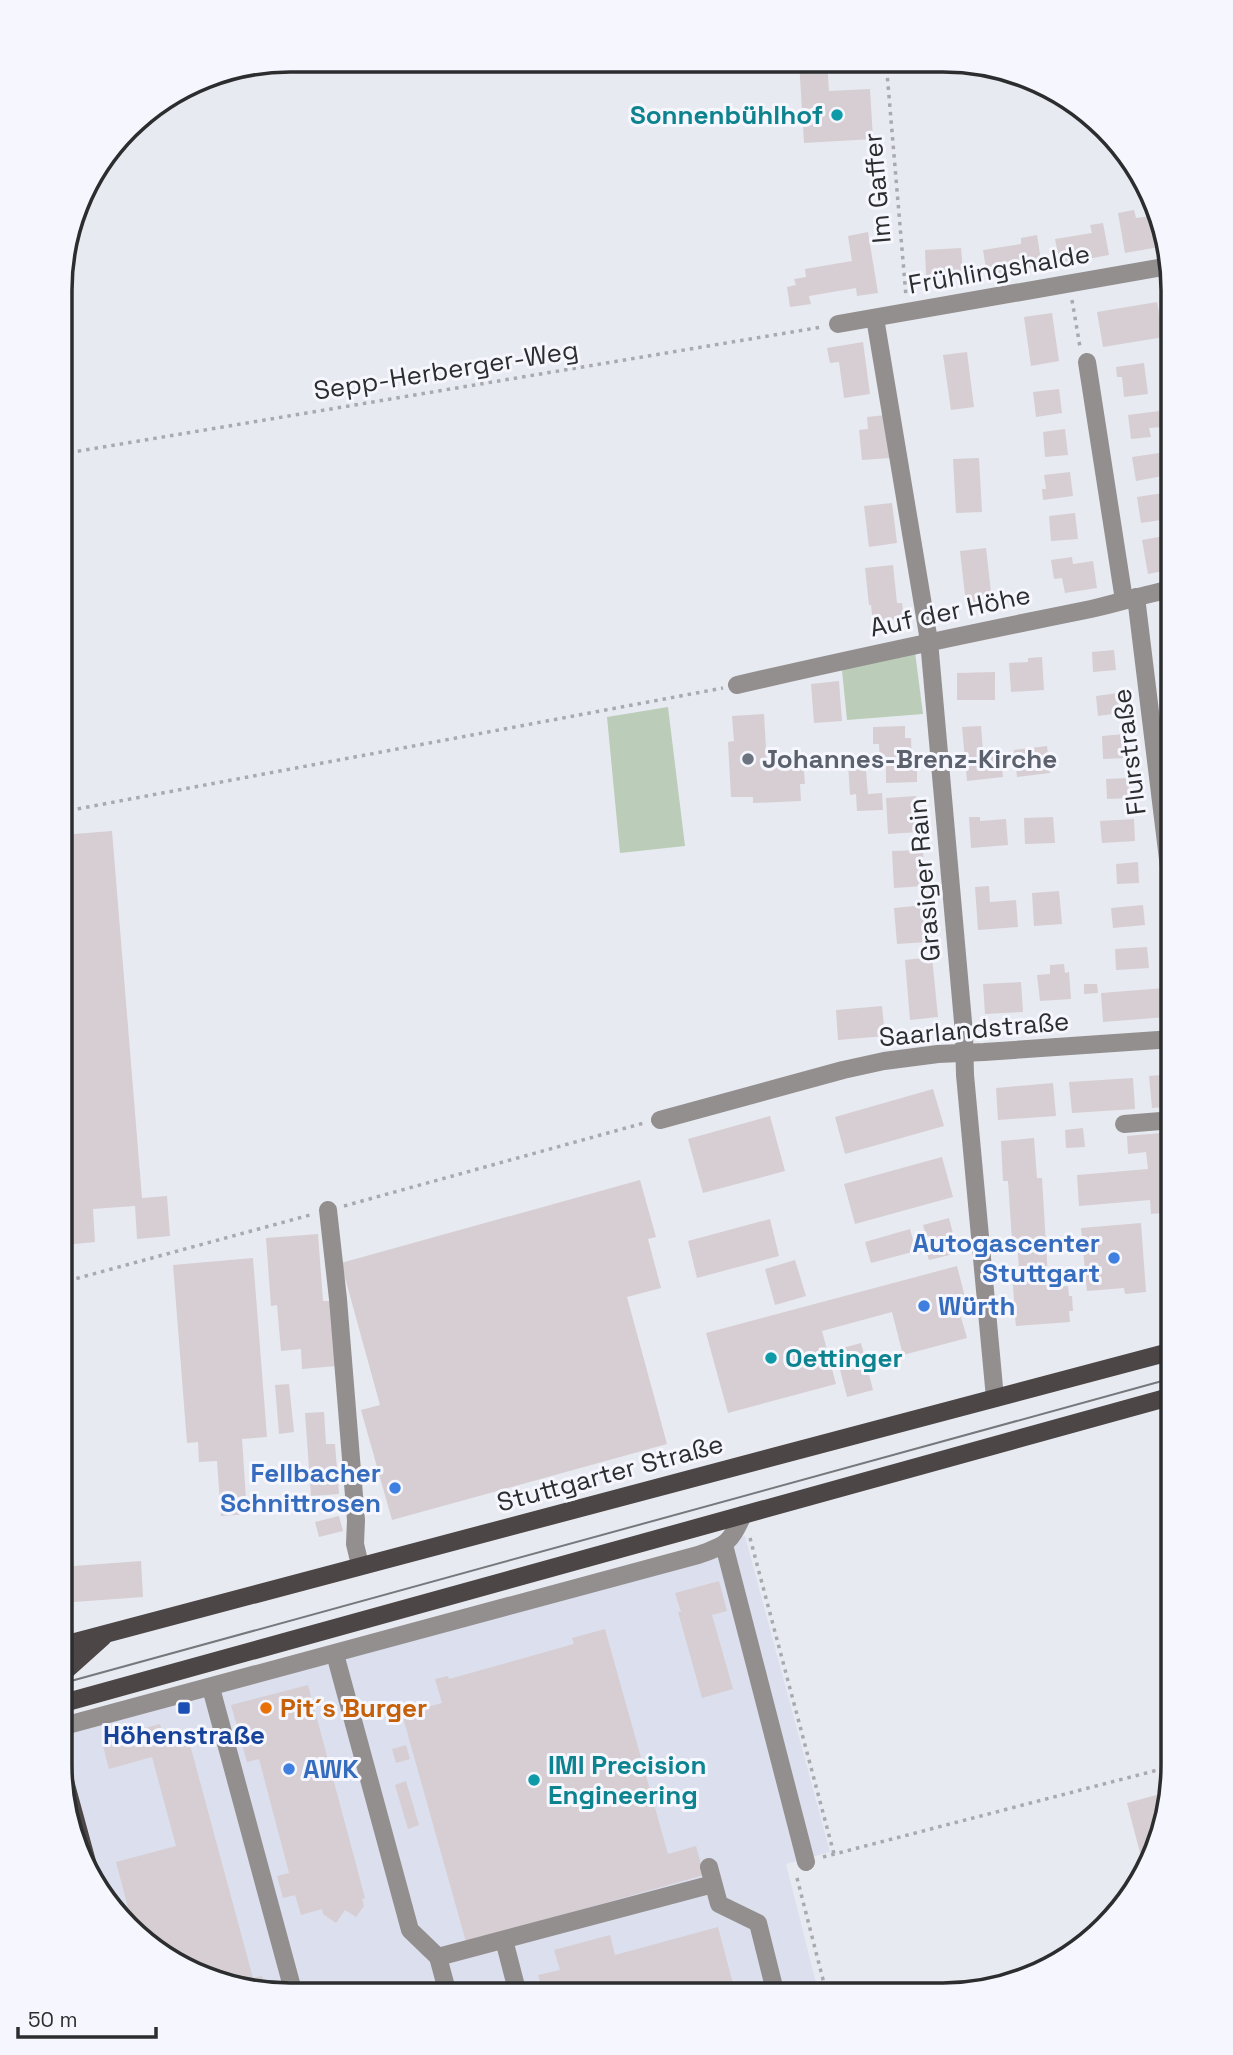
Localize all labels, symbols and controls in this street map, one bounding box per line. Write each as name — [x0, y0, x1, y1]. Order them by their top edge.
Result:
place label: Sonnenbühlhof — [630, 98, 823, 132]
marker: Sonnenbühlhof — [829, 107, 845, 123]
street label: Im Gaffer — [855, 131, 899, 245]
street label: Frühlingshalde — [905, 236, 1093, 302]
street label: Sepp-Herberger-Weg — [311, 332, 581, 408]
street label: Auf der Höhe — [866, 577, 1034, 645]
street label: Flurstraße — [1104, 687, 1154, 817]
place label: Johannes-Brenz-Kirche — [762, 742, 1057, 776]
marker: Johannes-Brenz-Kirche — [740, 751, 756, 767]
street label: Grasiger Rain — [900, 797, 948, 963]
street label: Saarlandstraße — [877, 1004, 1071, 1054]
place label: Autogascenter Stuttgart — [912, 1226, 1100, 1290]
marker: Autogascenter Stuttgart — [1106, 1250, 1122, 1266]
place label: Würth — [938, 1289, 1016, 1323]
marker: Würth — [916, 1298, 932, 1314]
place label: Oettinger — [785, 1341, 903, 1375]
marker: Oettinger — [763, 1350, 779, 1366]
street label: Stuttgarter Straße — [493, 1426, 727, 1520]
place label: Fellbacher Schnittrosen — [220, 1456, 381, 1520]
marker: Fellbacher Schnittrosen — [387, 1480, 403, 1496]
place label: Pit´s Burger — [280, 1691, 427, 1725]
marker: Höhenstraße — [176, 1700, 192, 1716]
marker: Pit´s Burger — [258, 1700, 274, 1716]
place label: Höhenstraße — [103, 1718, 265, 1752]
place label: IMI Precision Engineering — [548, 1748, 706, 1812]
place label: AWK — [303, 1752, 359, 1786]
marker: AWK — [281, 1761, 297, 1777]
marker: IMI Precision Engineering — [526, 1772, 542, 1788]
scale bar — [18, 1996, 156, 2040]
text: 50 m — [28, 2006, 78, 2033]

